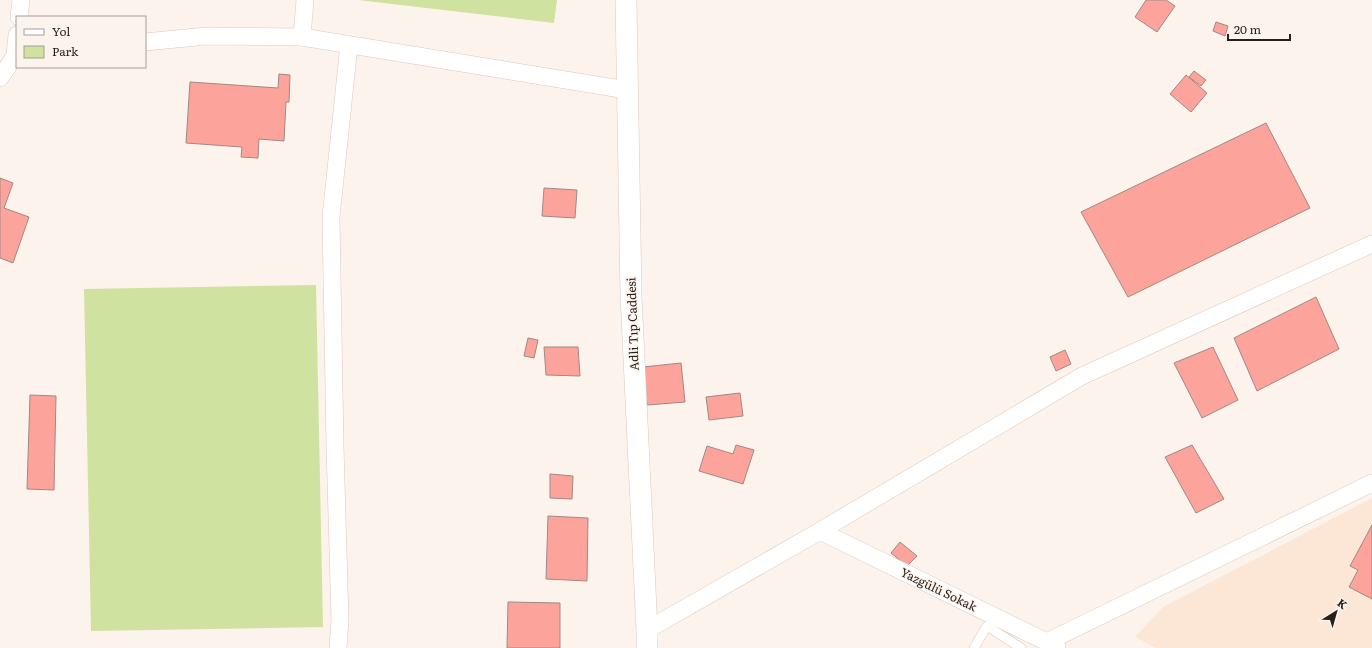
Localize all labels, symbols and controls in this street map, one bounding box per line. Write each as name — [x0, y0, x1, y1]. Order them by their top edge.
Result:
legend — [16, 16, 146, 68]
scale bar — [1228, 16, 1290, 42]
text: 20 m — [1234, 20, 1261, 38]
text: Yol — [52, 22, 70, 40]
text: Park — [52, 42, 79, 60]
street label: Adli Tıp Caddesi — [621, 277, 643, 371]
street label: Yazgülü Sokak — [898, 563, 981, 616]
north arrow — [1316, 592, 1356, 632]
text: K — [1334, 594, 1351, 612]

